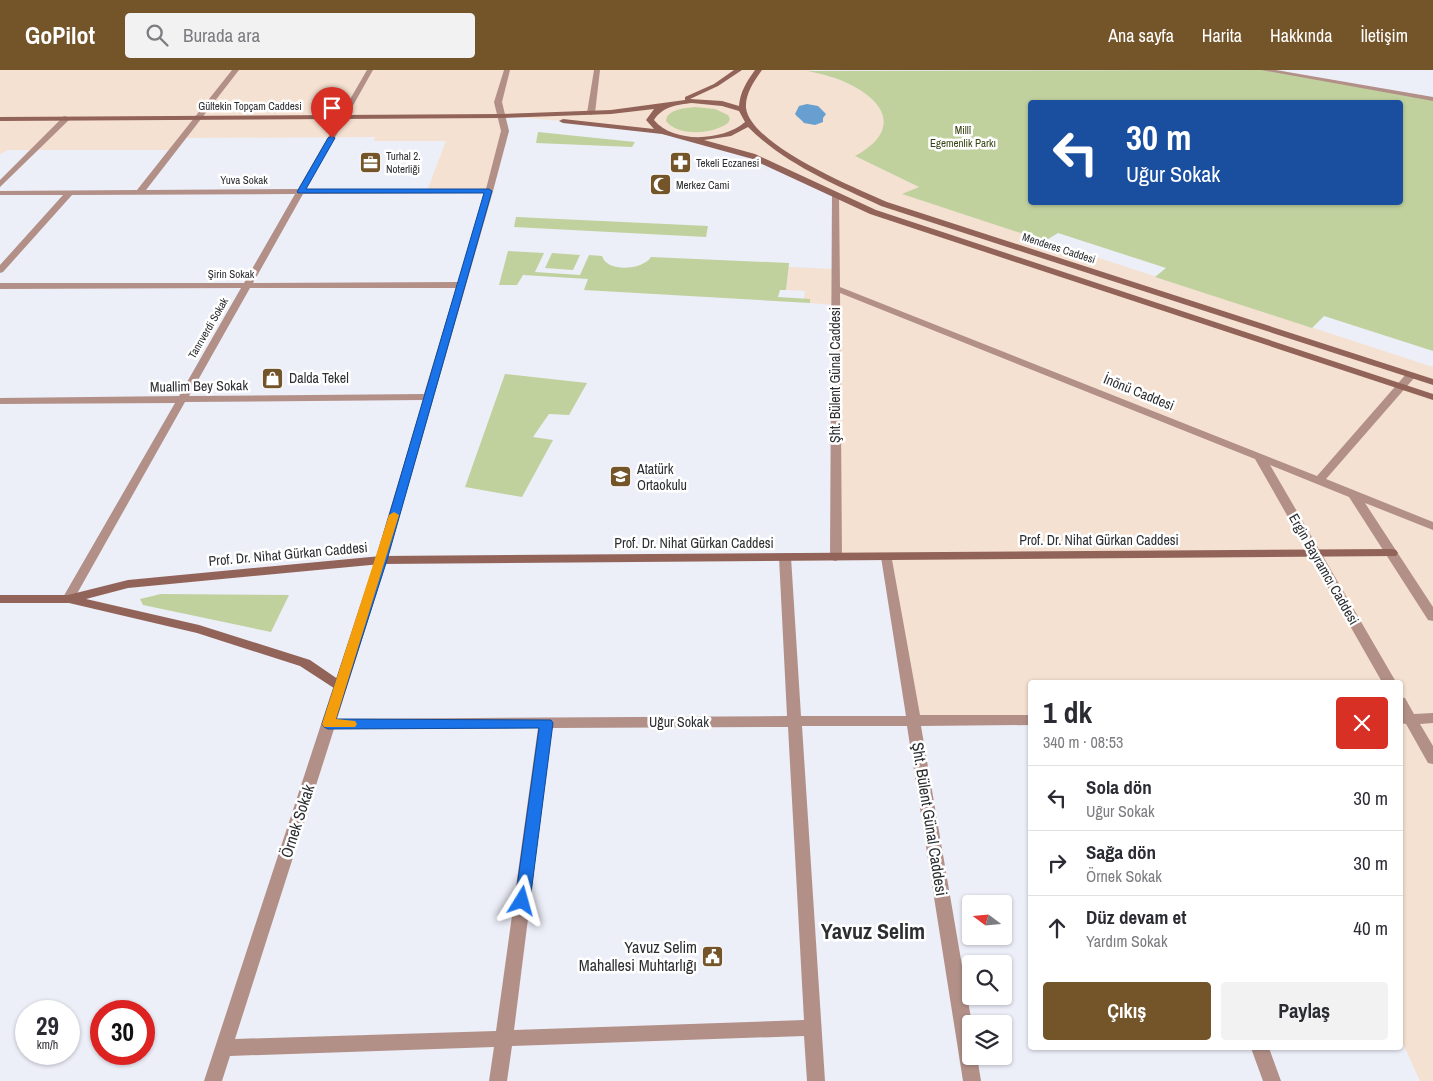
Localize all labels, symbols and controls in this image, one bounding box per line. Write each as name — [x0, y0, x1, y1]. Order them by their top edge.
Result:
search box — [125, 13, 475, 58]
text: GoPilot — [25, 19, 95, 51]
icon: search — [143, 21, 171, 49]
text: Burada ara — [183, 22, 260, 48]
text: Ana sayfa — [1108, 23, 1174, 48]
text: Harita — [1202, 23, 1242, 48]
text: Hakkında — [1270, 23, 1332, 48]
text: İletişim — [1360, 23, 1408, 48]
pin — [311, 87, 353, 138]
icon: arrive — [318, 94, 346, 122]
street label: Gültekin Topçam Caddesi — [198, 99, 302, 113]
text: 30 m — [1126, 114, 1191, 161]
icon: left — [1043, 120, 1108, 185]
park label: Millî Egemenlik Parkı — [930, 123, 996, 150]
place label: Turhal 2. Noterliği — [386, 149, 421, 176]
office icon: Turhal 2. Noterliği — [358, 150, 382, 174]
pharmacy icon: Tekeli Eczanesi — [668, 151, 692, 175]
place label: Tekeli Eczanesi — [696, 156, 759, 170]
text: Uğur Sokak — [1126, 159, 1220, 189]
street label: Yuva Sokak — [220, 173, 268, 187]
mosque icon: Merkez Cami — [648, 173, 672, 197]
place label: Merkez Cami — [676, 178, 730, 192]
street label: Menderes Caddesi — [1021, 230, 1097, 266]
street label: Şirin Sokak — [208, 267, 255, 281]
street label: Tanrıverdi Sokak — [185, 295, 231, 361]
street label: Şht. Bülent Günal Caddesi — [826, 307, 844, 443]
shop icon: Dalda Tekel — [261, 366, 285, 390]
place label: Dalda Tekel — [289, 369, 349, 387]
street label: İnönü Caddesi — [1101, 370, 1177, 414]
street label: Muallim Bey Sokak — [150, 376, 249, 396]
place label: Atatürk Ortaokulu — [636, 460, 687, 494]
school or university icon: Atatürk Ortaokulu — [609, 465, 633, 489]
street label: Ergin Bayramcı Caddesi — [1285, 510, 1363, 628]
street label: Prof. Dr. Nihat Gürkan Caddesi — [1019, 531, 1179, 549]
street label: Prof. Dr. Nihat Gürkan Caddesi — [614, 534, 774, 552]
street label: Prof. Dr. Nihat Gürkan Caddesi — [208, 538, 368, 570]
text: 1 dk — [1043, 692, 1092, 732]
button: close — [1336, 697, 1388, 749]
street label: Uğur Sokak — [649, 713, 709, 731]
text: 340 m · 08:53 — [1043, 731, 1123, 753]
street label: Şht. Bülent Günal Caddesi — [907, 741, 953, 897]
text: Sola dön — [1086, 774, 1152, 800]
street label: Örnek Sokak — [275, 781, 319, 860]
icon: left — [1043, 784, 1071, 812]
text: 30 m — [1353, 785, 1388, 811]
text: Uğur Sokak — [1086, 800, 1155, 822]
text: Sağa dön — [1086, 839, 1156, 865]
icon: right — [1043, 849, 1071, 877]
text: 30 m — [1353, 850, 1388, 876]
text: Örnek Sokak — [1086, 865, 1162, 887]
position arrow — [495, 874, 547, 926]
north arrow — [962, 895, 1012, 945]
map controls — [962, 895, 1012, 1065]
text: Düz devam et — [1086, 904, 1186, 930]
icon: ahead — [1043, 914, 1071, 942]
text: 40 m — [1353, 915, 1388, 941]
district label: Yavuz Selim — [821, 916, 925, 946]
text: Yardım Sokak — [1086, 930, 1167, 952]
place label: Yavuz Selim Mahallesi Muhtarlığı — [579, 936, 697, 976]
public building icon: Yavuz Selim Mahallesi Muhtarlığı — [701, 944, 725, 968]
button: search — [962, 955, 1012, 1005]
button: Çıkış — [1043, 982, 1211, 1040]
button: Paylaş — [1221, 982, 1388, 1040]
speed limit sign: 30 — [90, 1000, 155, 1065]
text: 29 — [36, 1009, 59, 1043]
button: layers — [962, 1015, 1012, 1065]
text: km/h — [37, 1037, 58, 1053]

